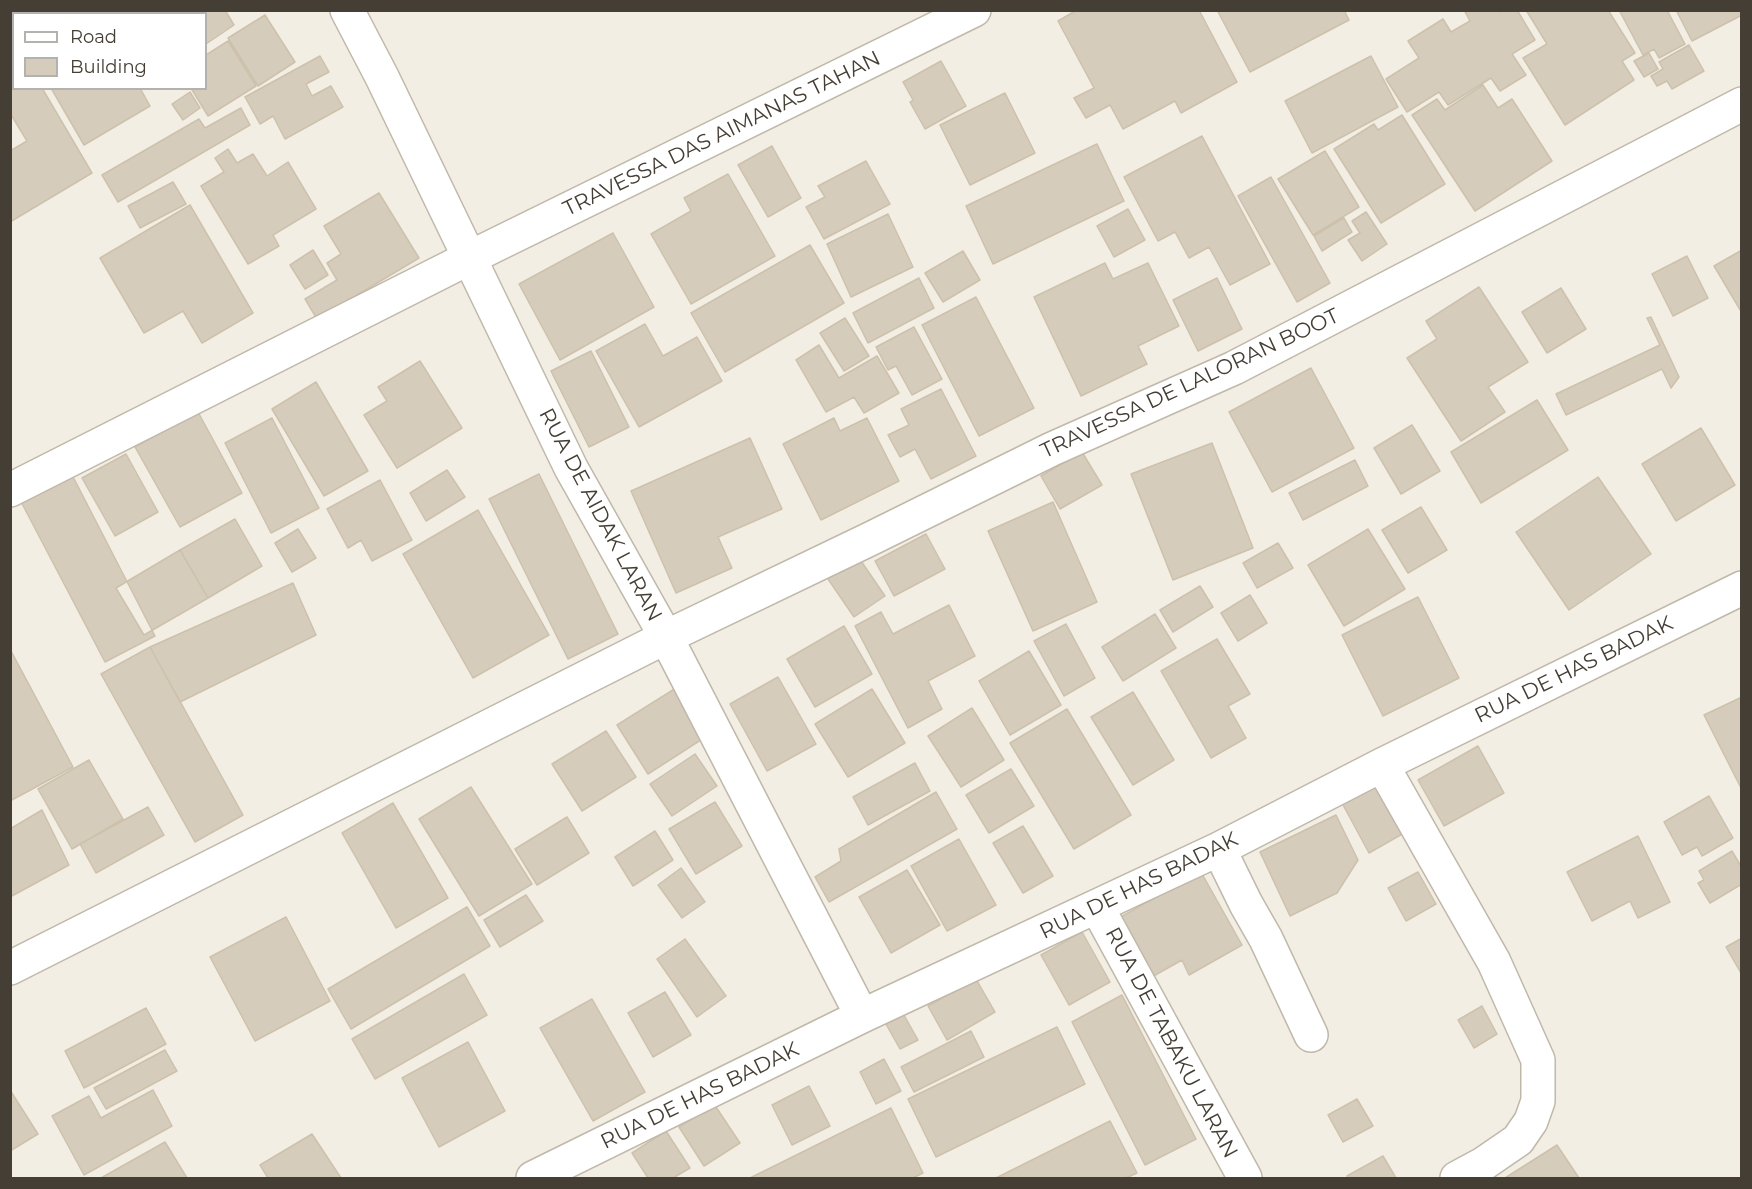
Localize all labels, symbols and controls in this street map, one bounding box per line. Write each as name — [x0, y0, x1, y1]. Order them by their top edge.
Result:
legend — [12, 12, 207, 90]
text: Road — [70, 26, 117, 48]
street label: TRAVESSA DAS AIMANAS TAHAN — [559, 46, 885, 222]
text: Building — [70, 56, 147, 78]
street label: TRAVESSA DE LALORAN BOOT — [1037, 304, 1343, 464]
street label: RUA DE AIDAK LARAN — [533, 404, 667, 626]
street label: RUA DE HAS BADAK — [1471, 611, 1677, 729]
street label: RUA DE HAS BADAK — [1036, 827, 1242, 945]
street label: RUA DE TABAKU LARAN — [1099, 923, 1243, 1163]
street label: RUA DE HAS BADAK — [597, 1037, 803, 1155]

